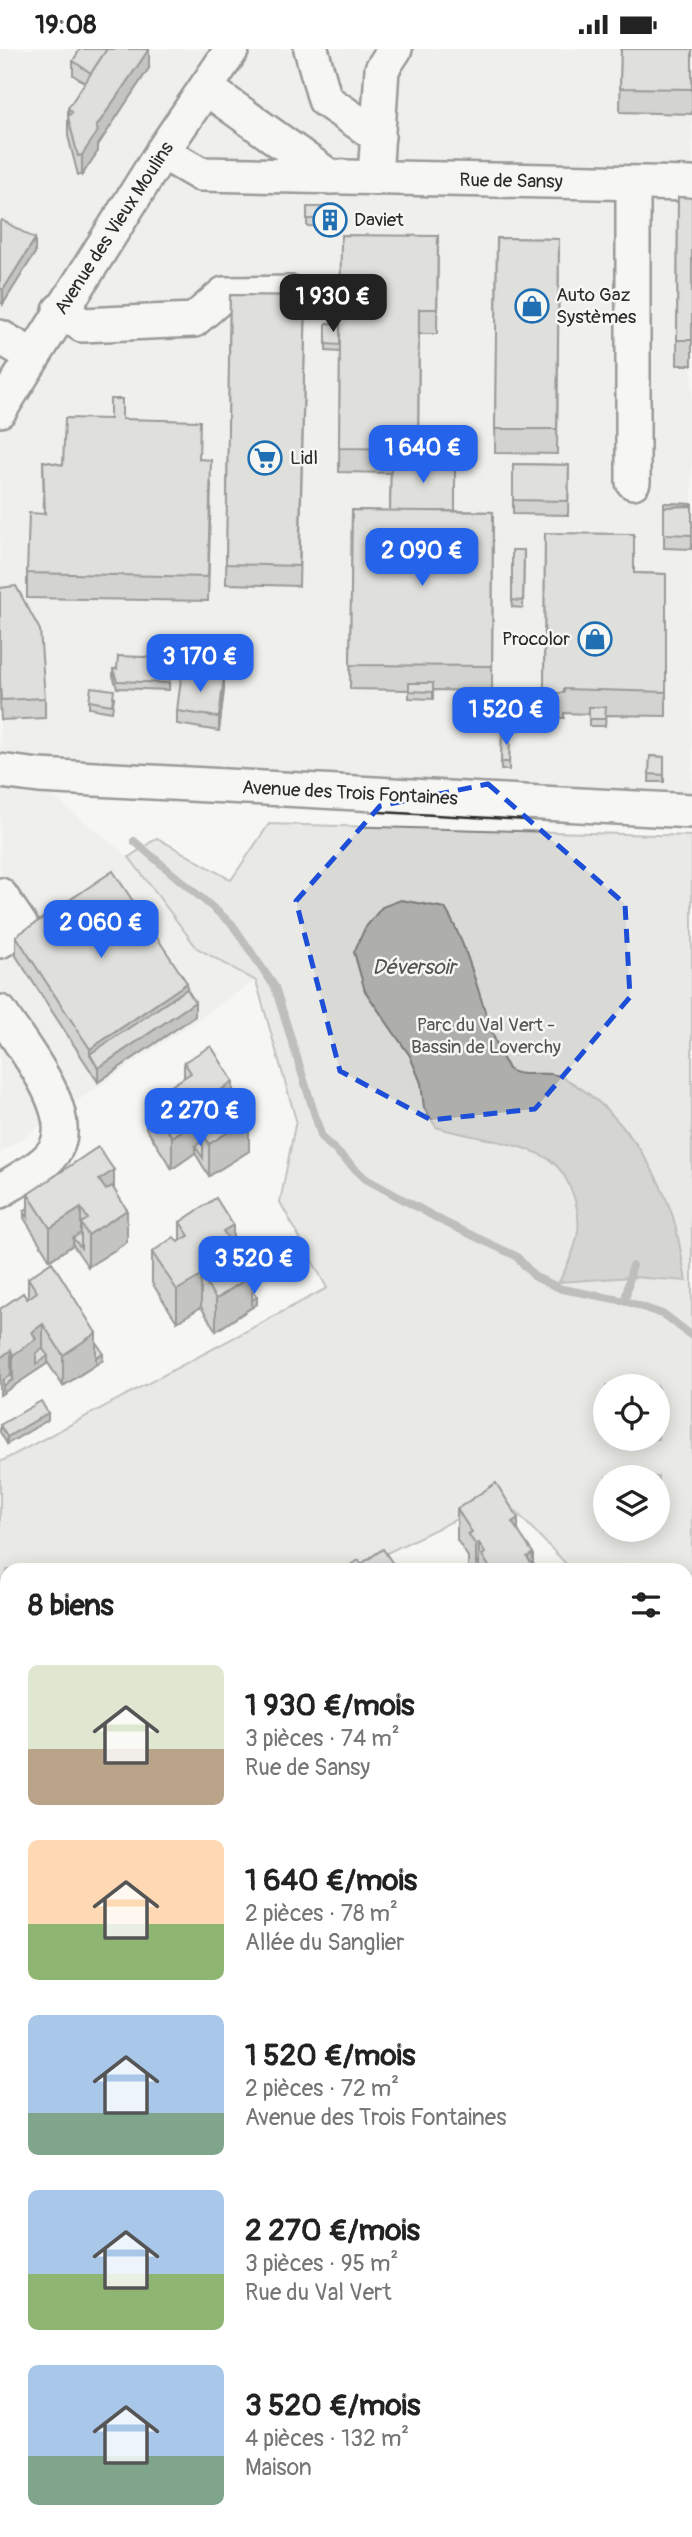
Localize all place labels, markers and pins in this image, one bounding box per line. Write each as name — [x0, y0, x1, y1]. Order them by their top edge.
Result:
building icon: Daviet — [311, 201, 349, 239]
place label: Daviet — [354, 208, 404, 232]
pin: 1 930 € — [268, 275, 398, 334]
place label: Auto Gaz Systèmes — [556, 283, 637, 329]
shop icon: Auto Gaz Systèmes — [513, 287, 551, 325]
pin: 1 640 € — [358, 425, 488, 485]
supermarket icon: Lidl — [246, 439, 284, 477]
place label: Lidl — [290, 446, 318, 470]
pin: 2 090 € — [357, 529, 487, 588]
shop icon: Procolor — [576, 620, 614, 658]
place label: Procolor — [502, 627, 570, 651]
pin: 3 170 € — [135, 635, 265, 694]
pin: 1 520 € — [441, 687, 571, 747]
pin: 2 060 € — [36, 901, 166, 960]
pin: 2 270 € — [135, 1089, 265, 1148]
pin: 3 520 € — [189, 1237, 319, 1296]

